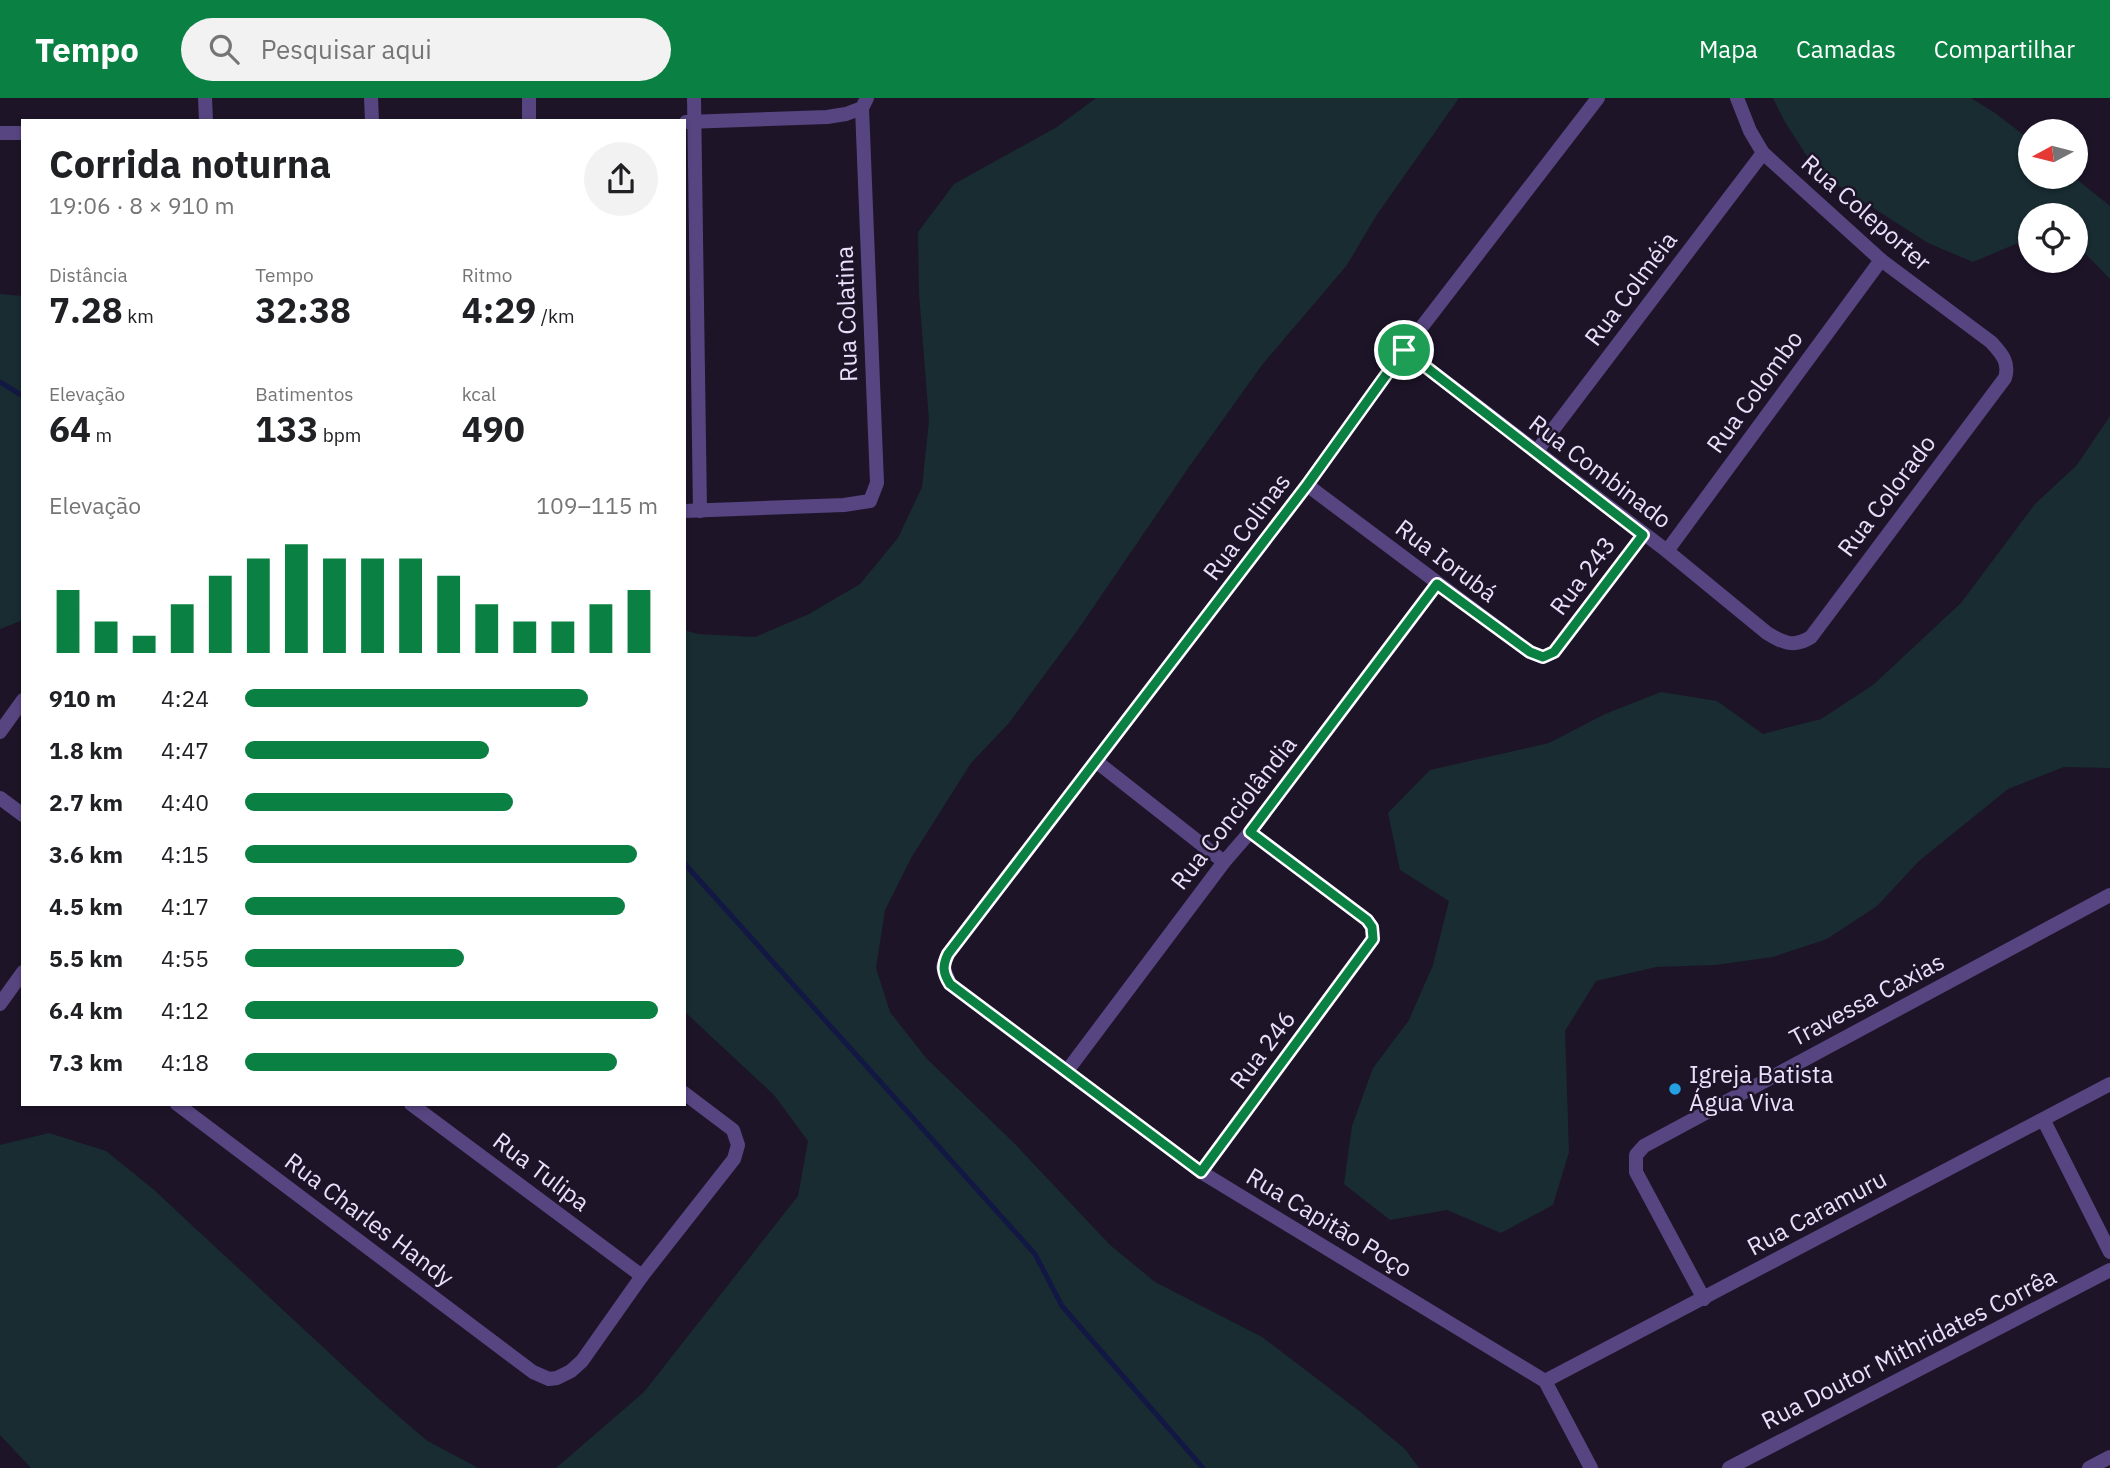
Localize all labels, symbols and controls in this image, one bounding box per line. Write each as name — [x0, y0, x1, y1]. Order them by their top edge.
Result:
search box — [181, 18, 671, 81]
text: Tempo — [35, 28, 139, 71]
icon: search — [205, 30, 243, 68]
text: Pesquisar aqui — [261, 32, 432, 66]
text: Mapa — [1699, 33, 1758, 65]
text: Camadas — [1796, 33, 1896, 65]
text: Compartilhar — [1934, 33, 2075, 65]
north arrow — [2018, 119, 2088, 189]
map controls — [2018, 119, 2088, 273]
text: Corrida noturna — [49, 139, 331, 188]
button: share — [584, 142, 658, 216]
street label: Rua Coleporter — [1795, 147, 1938, 278]
text: 19:06 · 8 × 910 m — [49, 190, 235, 220]
button: locate — [2018, 203, 2088, 273]
street label: Rua Colméia — [1577, 225, 1684, 352]
street label: Rua Colatina — [828, 245, 864, 383]
text: Distância — [49, 263, 128, 287]
text: Tempo — [255, 263, 314, 287]
text: Ritmo — [462, 263, 512, 287]
text: 7.28 — [49, 287, 123, 333]
text: 32:38 — [255, 287, 351, 333]
text: 4:29 — [462, 287, 536, 333]
text: km — [123, 304, 154, 328]
text: /km — [536, 304, 575, 328]
pin — [1374, 320, 1434, 380]
street label: Rua Colombo — [1699, 324, 1809, 459]
icon: arrive — [1385, 331, 1423, 369]
text: Elevação — [49, 382, 125, 406]
text: Batimentos — [255, 382, 354, 406]
text: kcal — [462, 382, 496, 406]
text: 64 — [49, 406, 91, 452]
text: 133 — [255, 406, 318, 452]
text: 490 — [462, 406, 525, 452]
street label: Rua Combinado — [1523, 407, 1678, 535]
text: m — [91, 423, 112, 447]
text: bpm — [318, 423, 361, 447]
street label: Rua Colorado — [1830, 428, 1943, 563]
street label: Rua Colinas — [1195, 466, 1297, 587]
text: Elevação — [49, 490, 141, 520]
text: 109–115 m — [536, 490, 658, 520]
street label: Rua Iorubá — [1389, 511, 1504, 609]
street label: Rua 243 — [1542, 530, 1622, 621]
text: 910 m — [49, 683, 116, 713]
text: 4:24 — [161, 683, 209, 713]
street label: Rua Conciolândia — [1163, 729, 1303, 896]
text: 1.8 km — [49, 735, 123, 765]
text: 4:47 — [161, 735, 209, 765]
text: 2.7 km — [49, 787, 123, 817]
text: 4:40 — [161, 787, 209, 817]
text: 3.6 km — [49, 839, 123, 869]
text: 4:15 — [161, 839, 209, 869]
text: 4.5 km — [49, 891, 123, 921]
text: 4:17 — [161, 891, 209, 921]
text: 5.5 km — [49, 943, 123, 973]
text: 4:55 — [161, 943, 209, 973]
street label: Travessa Caxias — [1784, 945, 1949, 1053]
text: 6.4 km — [49, 995, 123, 1025]
text: 4:12 — [161, 995, 209, 1025]
street label: Rua 246 — [1222, 1004, 1302, 1095]
text: 7.3 km — [49, 1047, 123, 1077]
text: 4:18 — [161, 1047, 209, 1077]
place label: Igreja Batista Água Viva — [1689, 1058, 1833, 1118]
marker: Igreja Batista Água Viva — [1667, 1081, 1683, 1097]
street label: Rua Tulipa — [487, 1124, 596, 1218]
street label: Rua Charles Handy — [279, 1145, 461, 1293]
street label: Rua Capitão Poço — [1241, 1160, 1418, 1284]
street label: Rua Caramuru — [1741, 1162, 1892, 1262]
street label: Rua Doutor Mithridates Corrêa — [1756, 1260, 2061, 1437]

